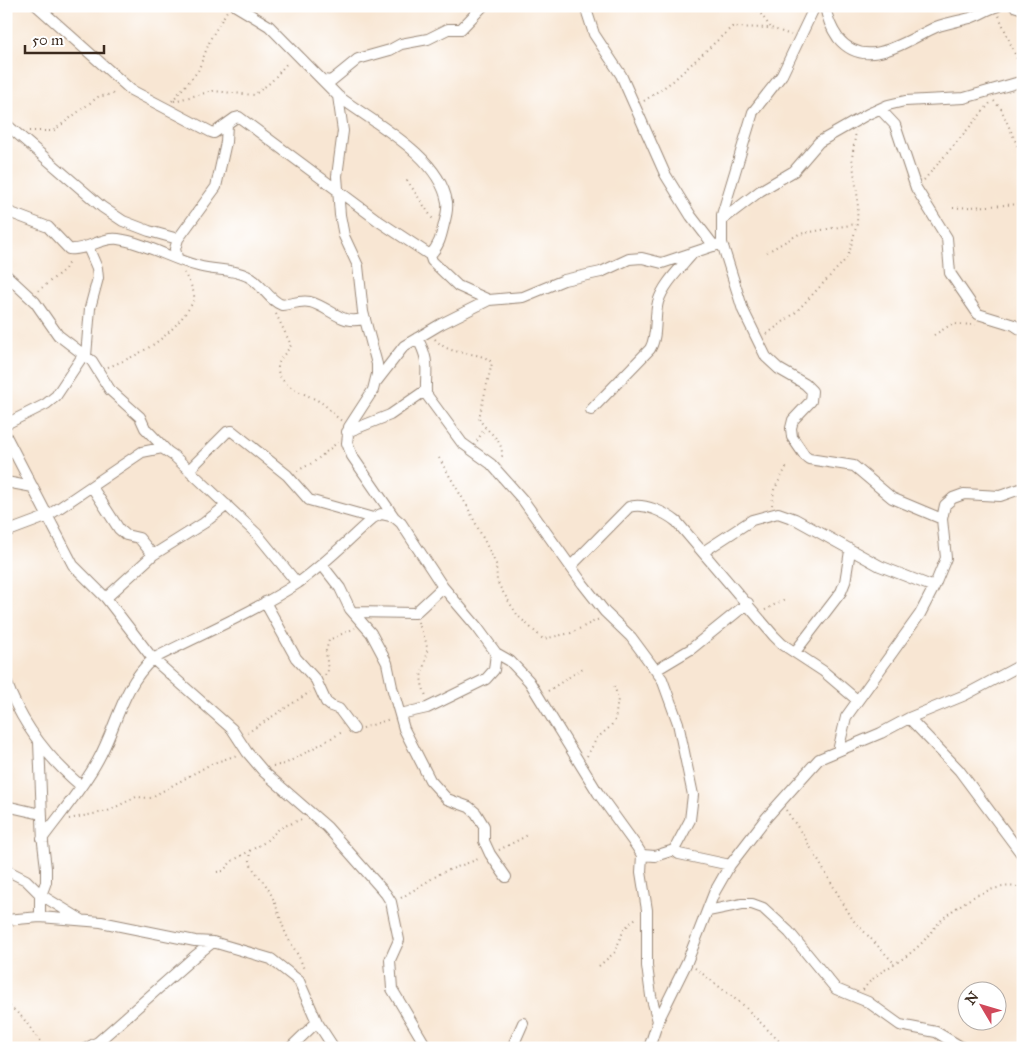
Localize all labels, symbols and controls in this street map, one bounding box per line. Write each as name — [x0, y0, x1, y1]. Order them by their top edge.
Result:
scale bar — [25, 22, 104, 54]
text: 50 m — [32, 31, 64, 49]
north arrow — [956, 982, 1006, 1032]
text: N — [962, 988, 983, 1008]

